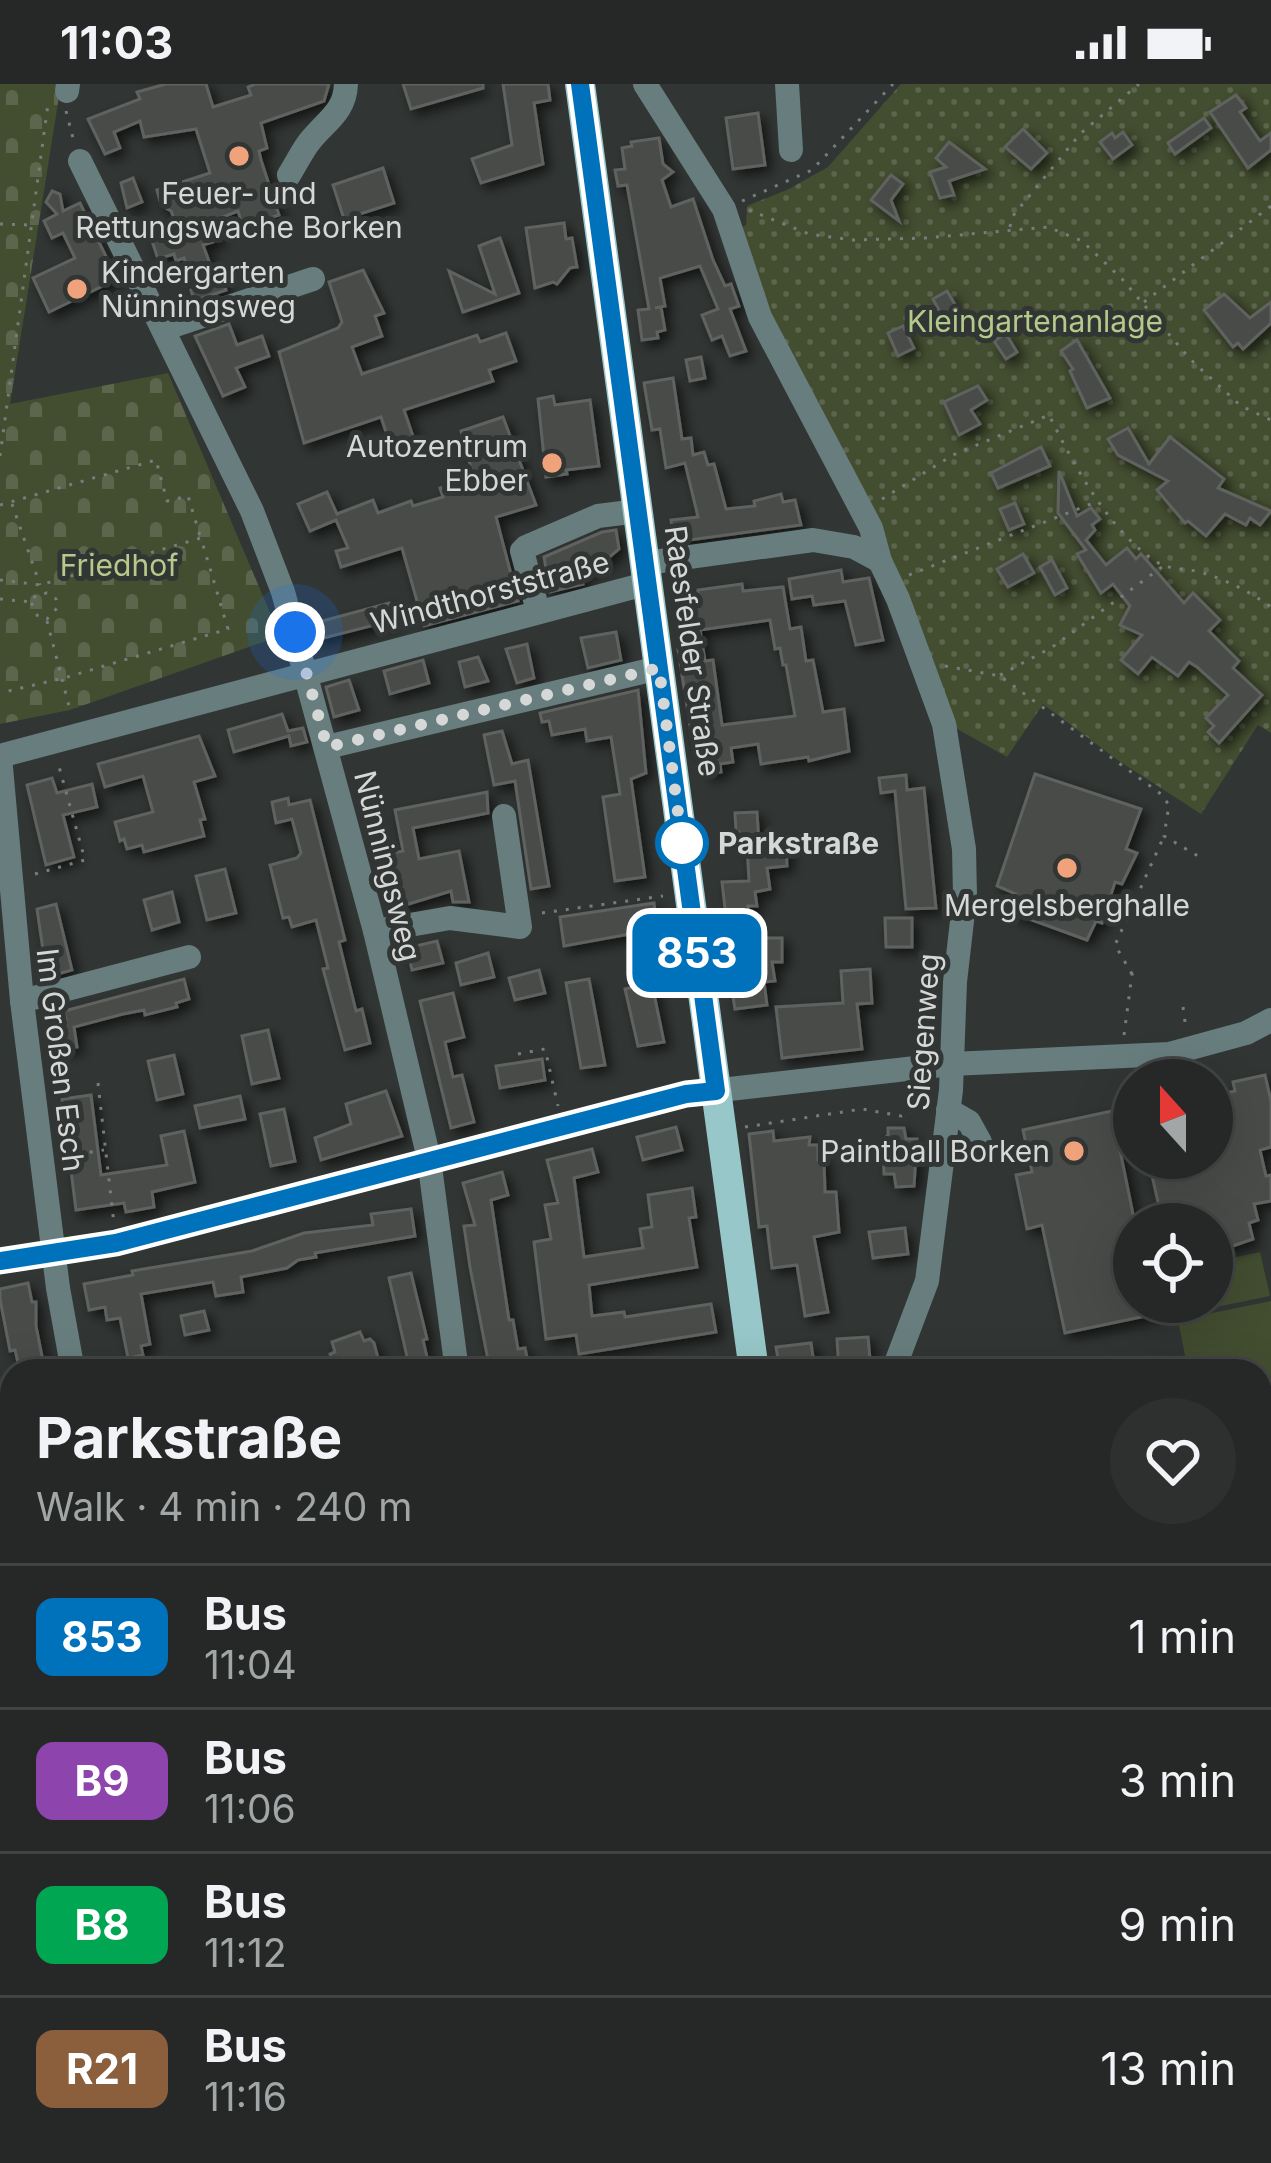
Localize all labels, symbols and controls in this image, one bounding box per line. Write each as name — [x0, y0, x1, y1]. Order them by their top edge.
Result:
text: 11:03 — [60, 15, 173, 70]
marker: Feuer- und Rettungswache Borken — [226, 143, 252, 169]
place label: Feuer- und Rettungswache Borken — [75, 175, 403, 245]
place label: Kindergarten Nünningsweg — [101, 254, 296, 324]
marker: Kindergarten Nünningsweg — [64, 276, 90, 302]
park label: Kleingartenanlage — [907, 303, 1163, 339]
place label: Autozentrum Ebber — [346, 428, 528, 498]
marker: Autozentrum Ebber — [539, 450, 565, 476]
street label: Raesfelder Straße — [658, 523, 728, 779]
street label: Windthorststraße — [367, 543, 613, 641]
park label: Friedhof — [60, 547, 178, 583]
your location — [265, 602, 325, 662]
street label: Nünningsweg — [347, 767, 429, 965]
marker: Parkstraße — [657, 818, 707, 868]
place label: Parkstraße — [718, 825, 879, 861]
marker: Mergelsberghalle — [1054, 855, 1080, 881]
place label: Mergelsberghalle — [944, 887, 1190, 923]
line badge: 853 — [628, 914, 766, 992]
text: 853 — [656, 927, 738, 978]
street label: Im Großen Esch — [29, 946, 93, 1174]
street label: Siegenweg — [900, 952, 946, 1112]
north arrow — [1113, 1059, 1233, 1179]
map controls — [1113, 1059, 1233, 1323]
place label: Paintball Borken — [820, 1133, 1050, 1169]
marker: Paintball Borken — [1061, 1138, 1087, 1164]
button: locate — [1113, 1203, 1233, 1323]
button: heart — [1110, 1398, 1236, 1524]
text: Parkstraße — [36, 1403, 342, 1472]
text: Walk · 4 min · 240 m — [36, 1483, 412, 1530]
text: Bus — [204, 1586, 287, 1641]
text: 1 min — [1128, 1609, 1236, 1664]
text: 853 — [61, 1611, 143, 1662]
text: 11:04 — [204, 1641, 297, 1688]
text: Bus — [204, 1730, 287, 1785]
text: 3 min — [1119, 1753, 1236, 1808]
text: B9 — [74, 1755, 130, 1806]
text: 11:06 — [204, 1785, 296, 1832]
text: Bus — [204, 1874, 287, 1929]
text: 9 min — [1119, 1897, 1236, 1952]
text: B8 — [74, 1899, 130, 1950]
text: 11:12 — [204, 1929, 287, 1976]
text: Bus — [204, 2018, 287, 2073]
text: 13 min — [1100, 2041, 1236, 2096]
text: R21 — [66, 2043, 138, 2094]
text: 11:16 — [204, 2073, 287, 2120]

